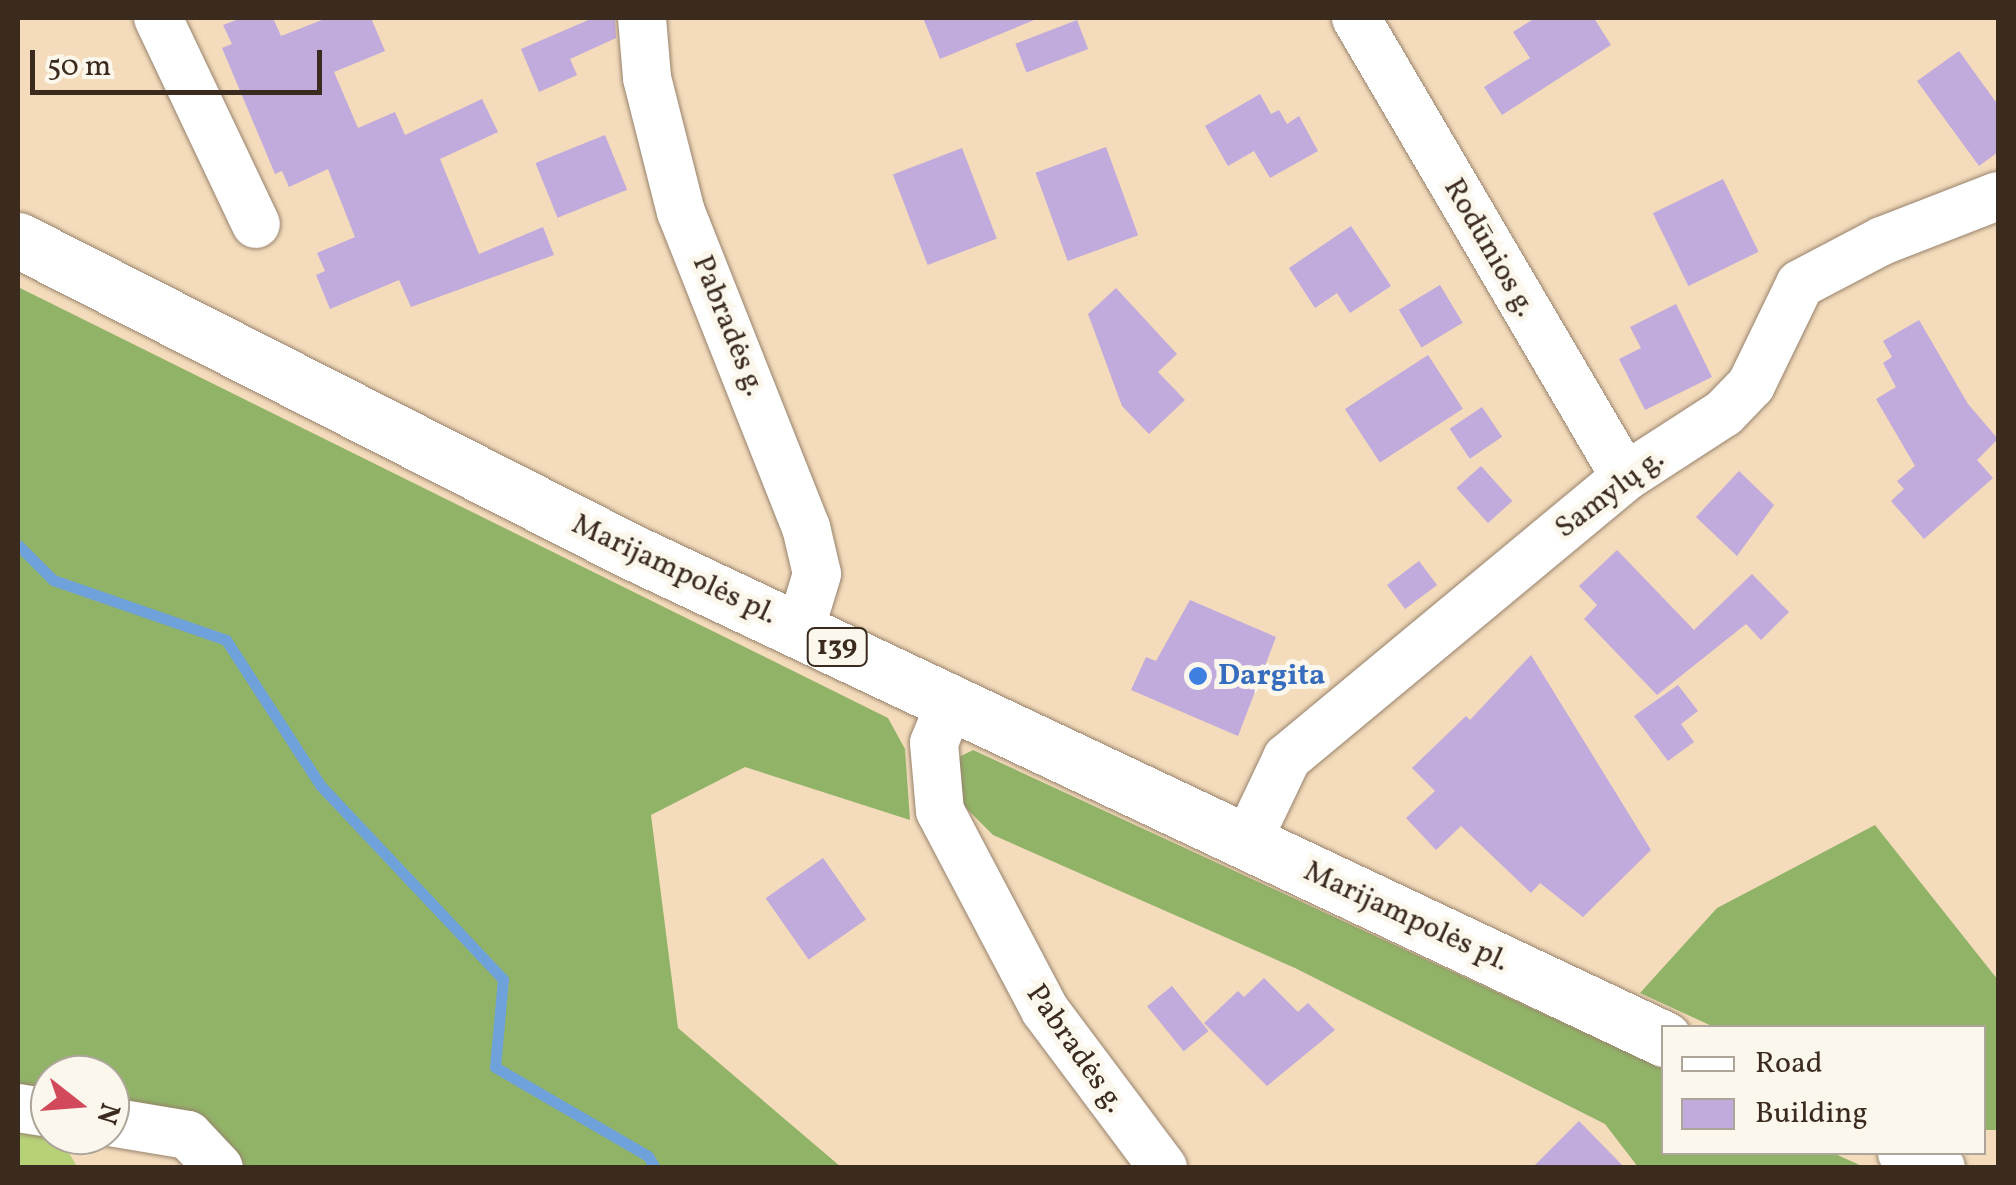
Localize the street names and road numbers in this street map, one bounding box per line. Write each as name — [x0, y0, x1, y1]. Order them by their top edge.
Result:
street label: Rodūnios g. — [1435, 172, 1543, 324]
street label: Pabradės g. — [683, 250, 773, 402]
street label: Samylų g. — [1548, 441, 1672, 547]
street label: Marijampolės pl. — [566, 507, 782, 633]
road number: 139 — [804, 624, 870, 670]
street label: Marijampolės pl. — [1298, 854, 1514, 980]
street label: Pabradės g. — [1018, 978, 1132, 1120]

